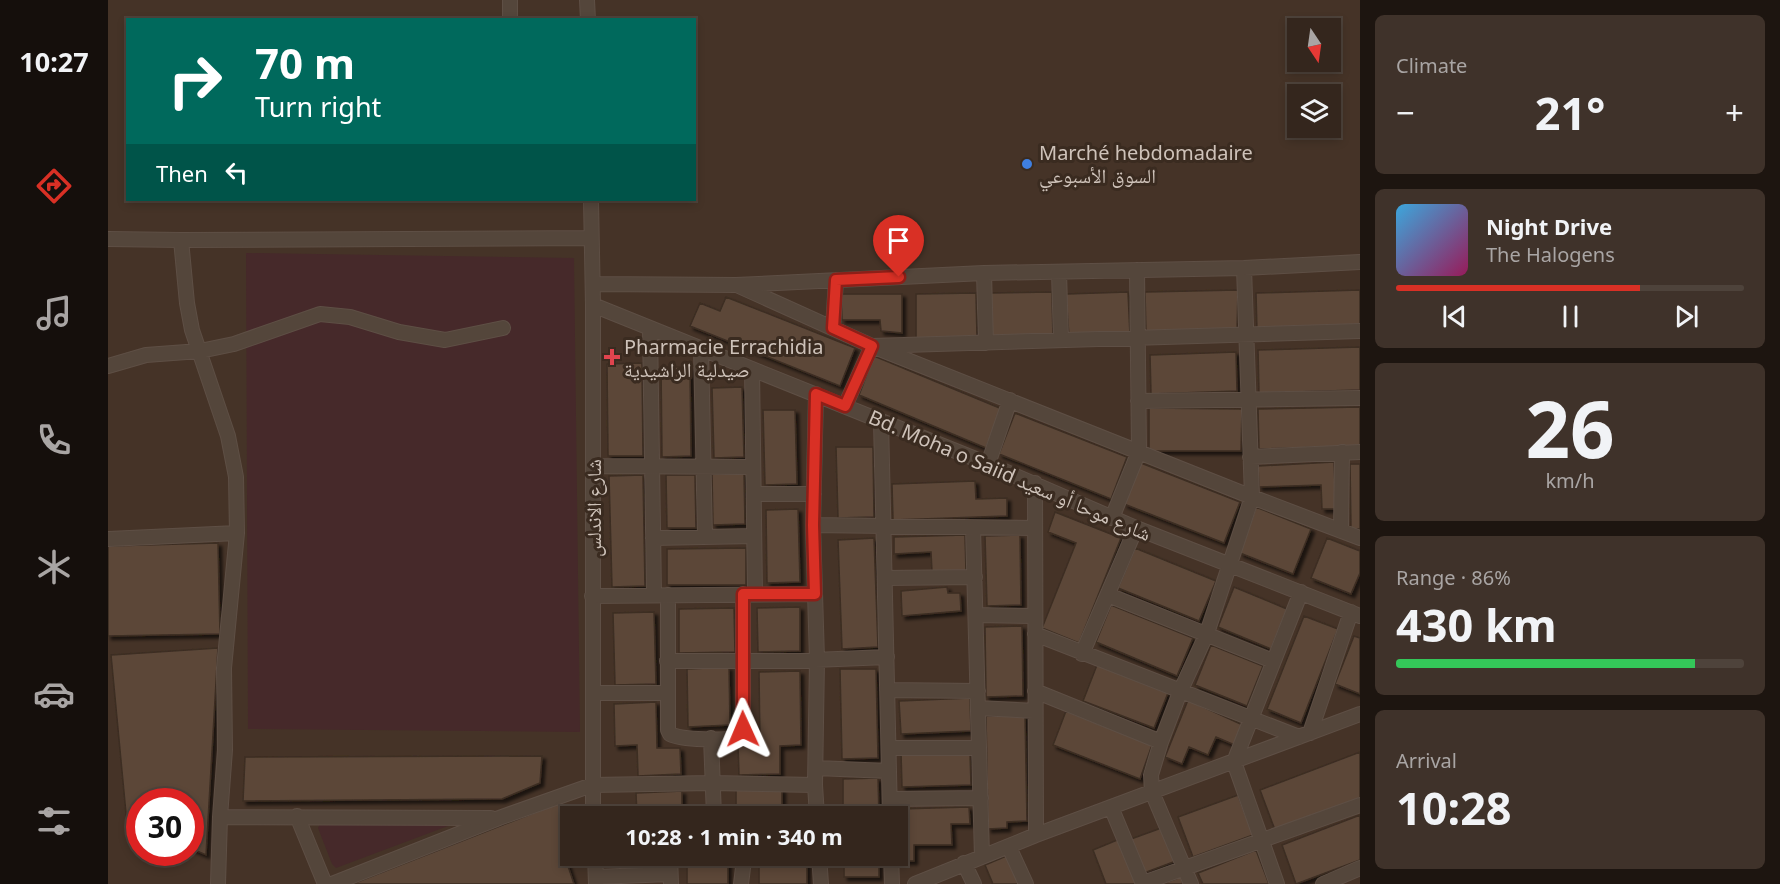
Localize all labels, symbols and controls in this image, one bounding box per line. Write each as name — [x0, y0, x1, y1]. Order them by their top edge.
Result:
north arrow — [1287, 18, 1341, 72]
map controls — [1287, 18, 1341, 138]
text: 70 m — [255, 34, 355, 91]
icon: right — [156, 42, 234, 120]
text: 10:27 — [19, 43, 89, 80]
text: Climate — [1396, 52, 1467, 79]
text: 21° — [1535, 82, 1605, 143]
button: layers — [1287, 84, 1341, 138]
text: Turn right — [255, 88, 381, 125]
text: − — [1396, 90, 1415, 135]
text: + — [1725, 90, 1744, 135]
place label: Marché hebdomadaire السوق الأسبوعي — [1039, 139, 1253, 192]
icon: left — [220, 156, 253, 189]
marker: Marché hebdomadaire السوق الأسبوعي — [1020, 157, 1034, 171]
text: Then — [156, 158, 208, 188]
icon: directions — [33, 165, 75, 207]
text: Night Drive — [1486, 211, 1612, 241]
pin — [873, 215, 924, 277]
icon: arrive — [882, 224, 915, 257]
text: The Halogens — [1486, 241, 1615, 268]
icon: music — [33, 292, 75, 334]
icon: previous — [1438, 300, 1471, 333]
icon: pause — [1554, 300, 1587, 333]
icon: next — [1670, 300, 1703, 333]
place label: Pharmacie Errachidia صيدلية الراشيدية — [624, 333, 823, 383]
marker: Pharmacie Errachidia صيدلية الراشيدية — [605, 350, 619, 364]
text: 26 — [1525, 375, 1615, 481]
street label: Bd. Moha o Saiid شارع موحا أو سعيد — [865, 403, 1155, 547]
icon: phone — [33, 419, 75, 461]
street label: شارع الاندلس — [580, 459, 607, 557]
text: km/h — [1545, 467, 1595, 494]
icon: climate — [33, 546, 75, 588]
text: Range · 86% — [1396, 564, 1511, 591]
text: 430 km — [1396, 594, 1557, 655]
icon: car — [33, 673, 75, 715]
position arrow — [711, 697, 775, 761]
text: Arrival — [1396, 747, 1457, 774]
text: 10:28 — [1396, 777, 1512, 838]
speed limit sign: 30 — [126, 788, 204, 866]
icon: filters — [33, 800, 75, 842]
text: 10:28 · 1 min · 340 m — [625, 821, 843, 851]

